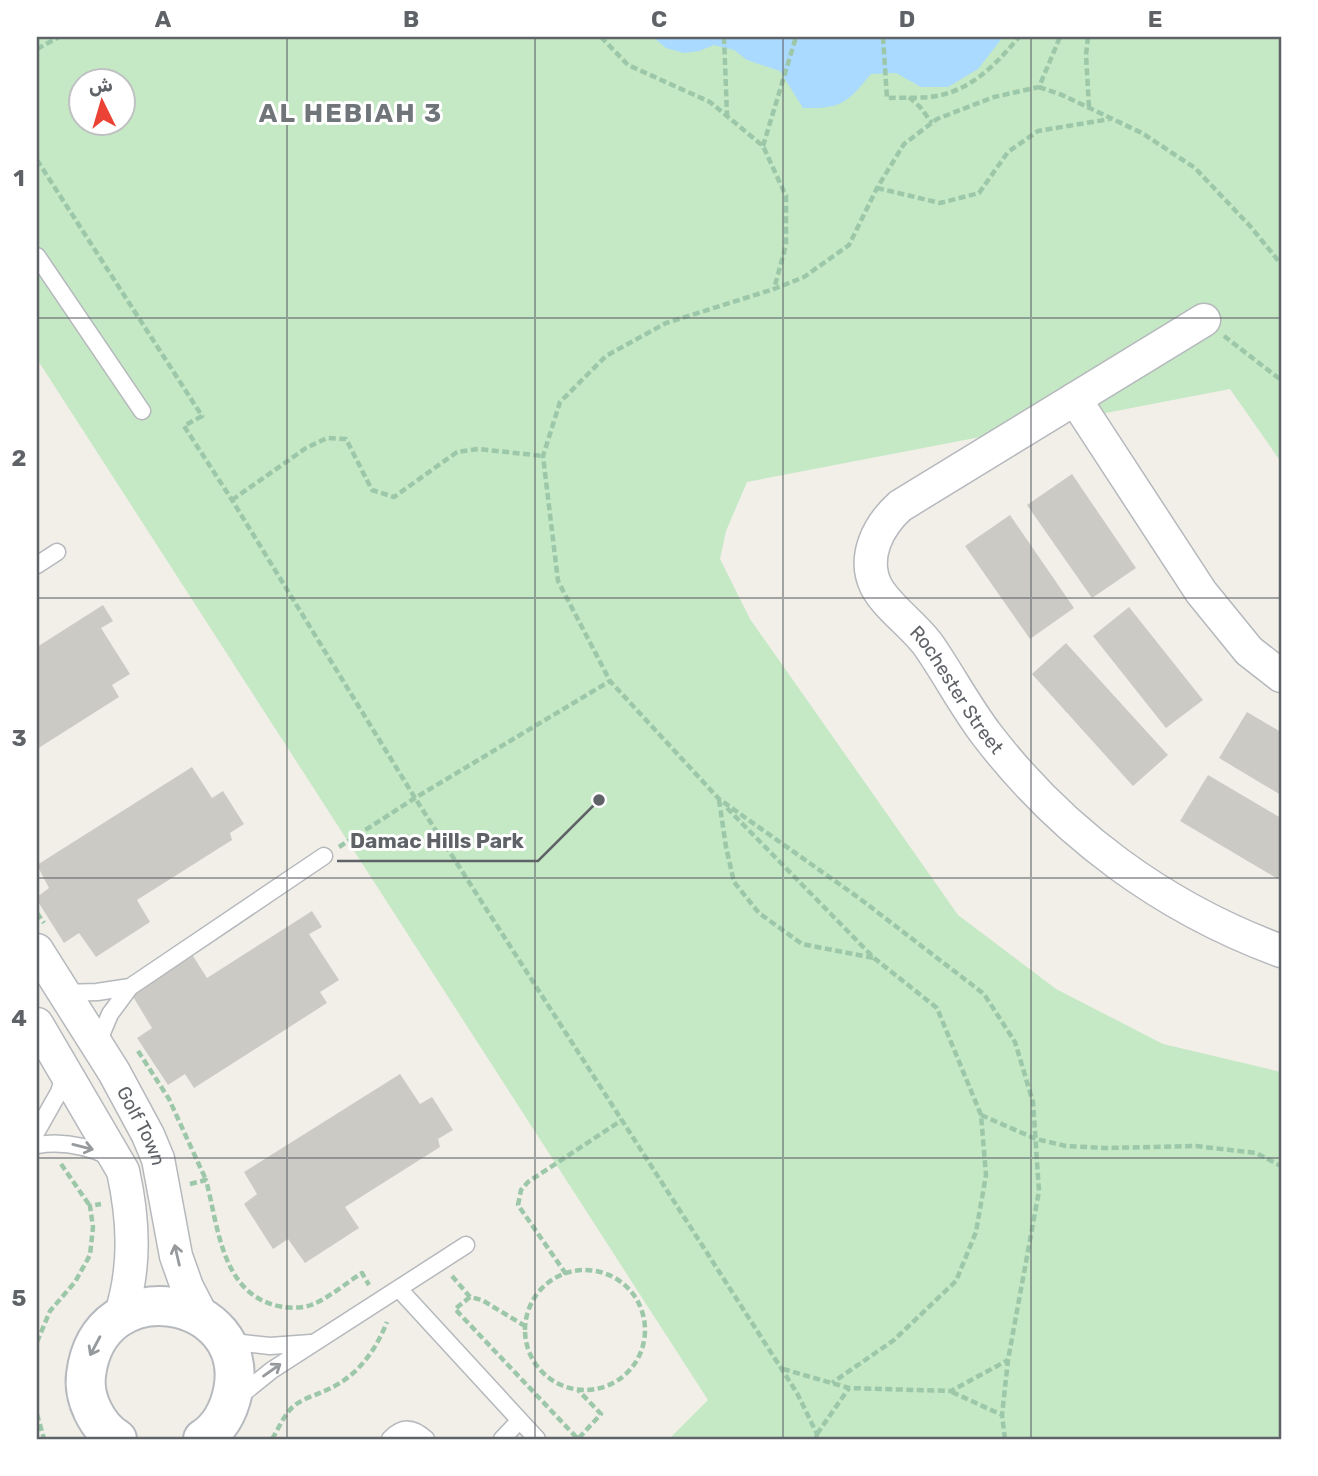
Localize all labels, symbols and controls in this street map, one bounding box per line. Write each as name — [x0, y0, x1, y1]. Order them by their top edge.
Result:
text: A — [155, 5, 172, 33]
text: B — [403, 5, 419, 33]
text: C — [651, 5, 667, 33]
text: D — [899, 5, 915, 33]
text: E — [1148, 5, 1162, 33]
north arrow — [66, 66, 136, 136]
text: ش — [88, 73, 114, 98]
district label: AL HEBIAH 3 — [259, 98, 443, 129]
text: 1 — [13, 164, 25, 192]
text: 2 — [12, 444, 26, 472]
street label: Rochester Street — [905, 620, 1009, 759]
text: 3 — [11, 724, 27, 752]
callout: Damac Hills Park — [337, 819, 538, 861]
text: Damac Hills Park — [350, 828, 525, 853]
text: 4 — [11, 1004, 27, 1032]
street label: Golf Town — [112, 1082, 170, 1167]
one-way arrow — [72, 1141, 94, 1154]
one-way arrow — [170, 1244, 184, 1267]
text: 5 — [12, 1284, 27, 1312]
one-way arrow — [88, 1335, 102, 1356]
one-way arrow — [262, 1363, 281, 1377]

